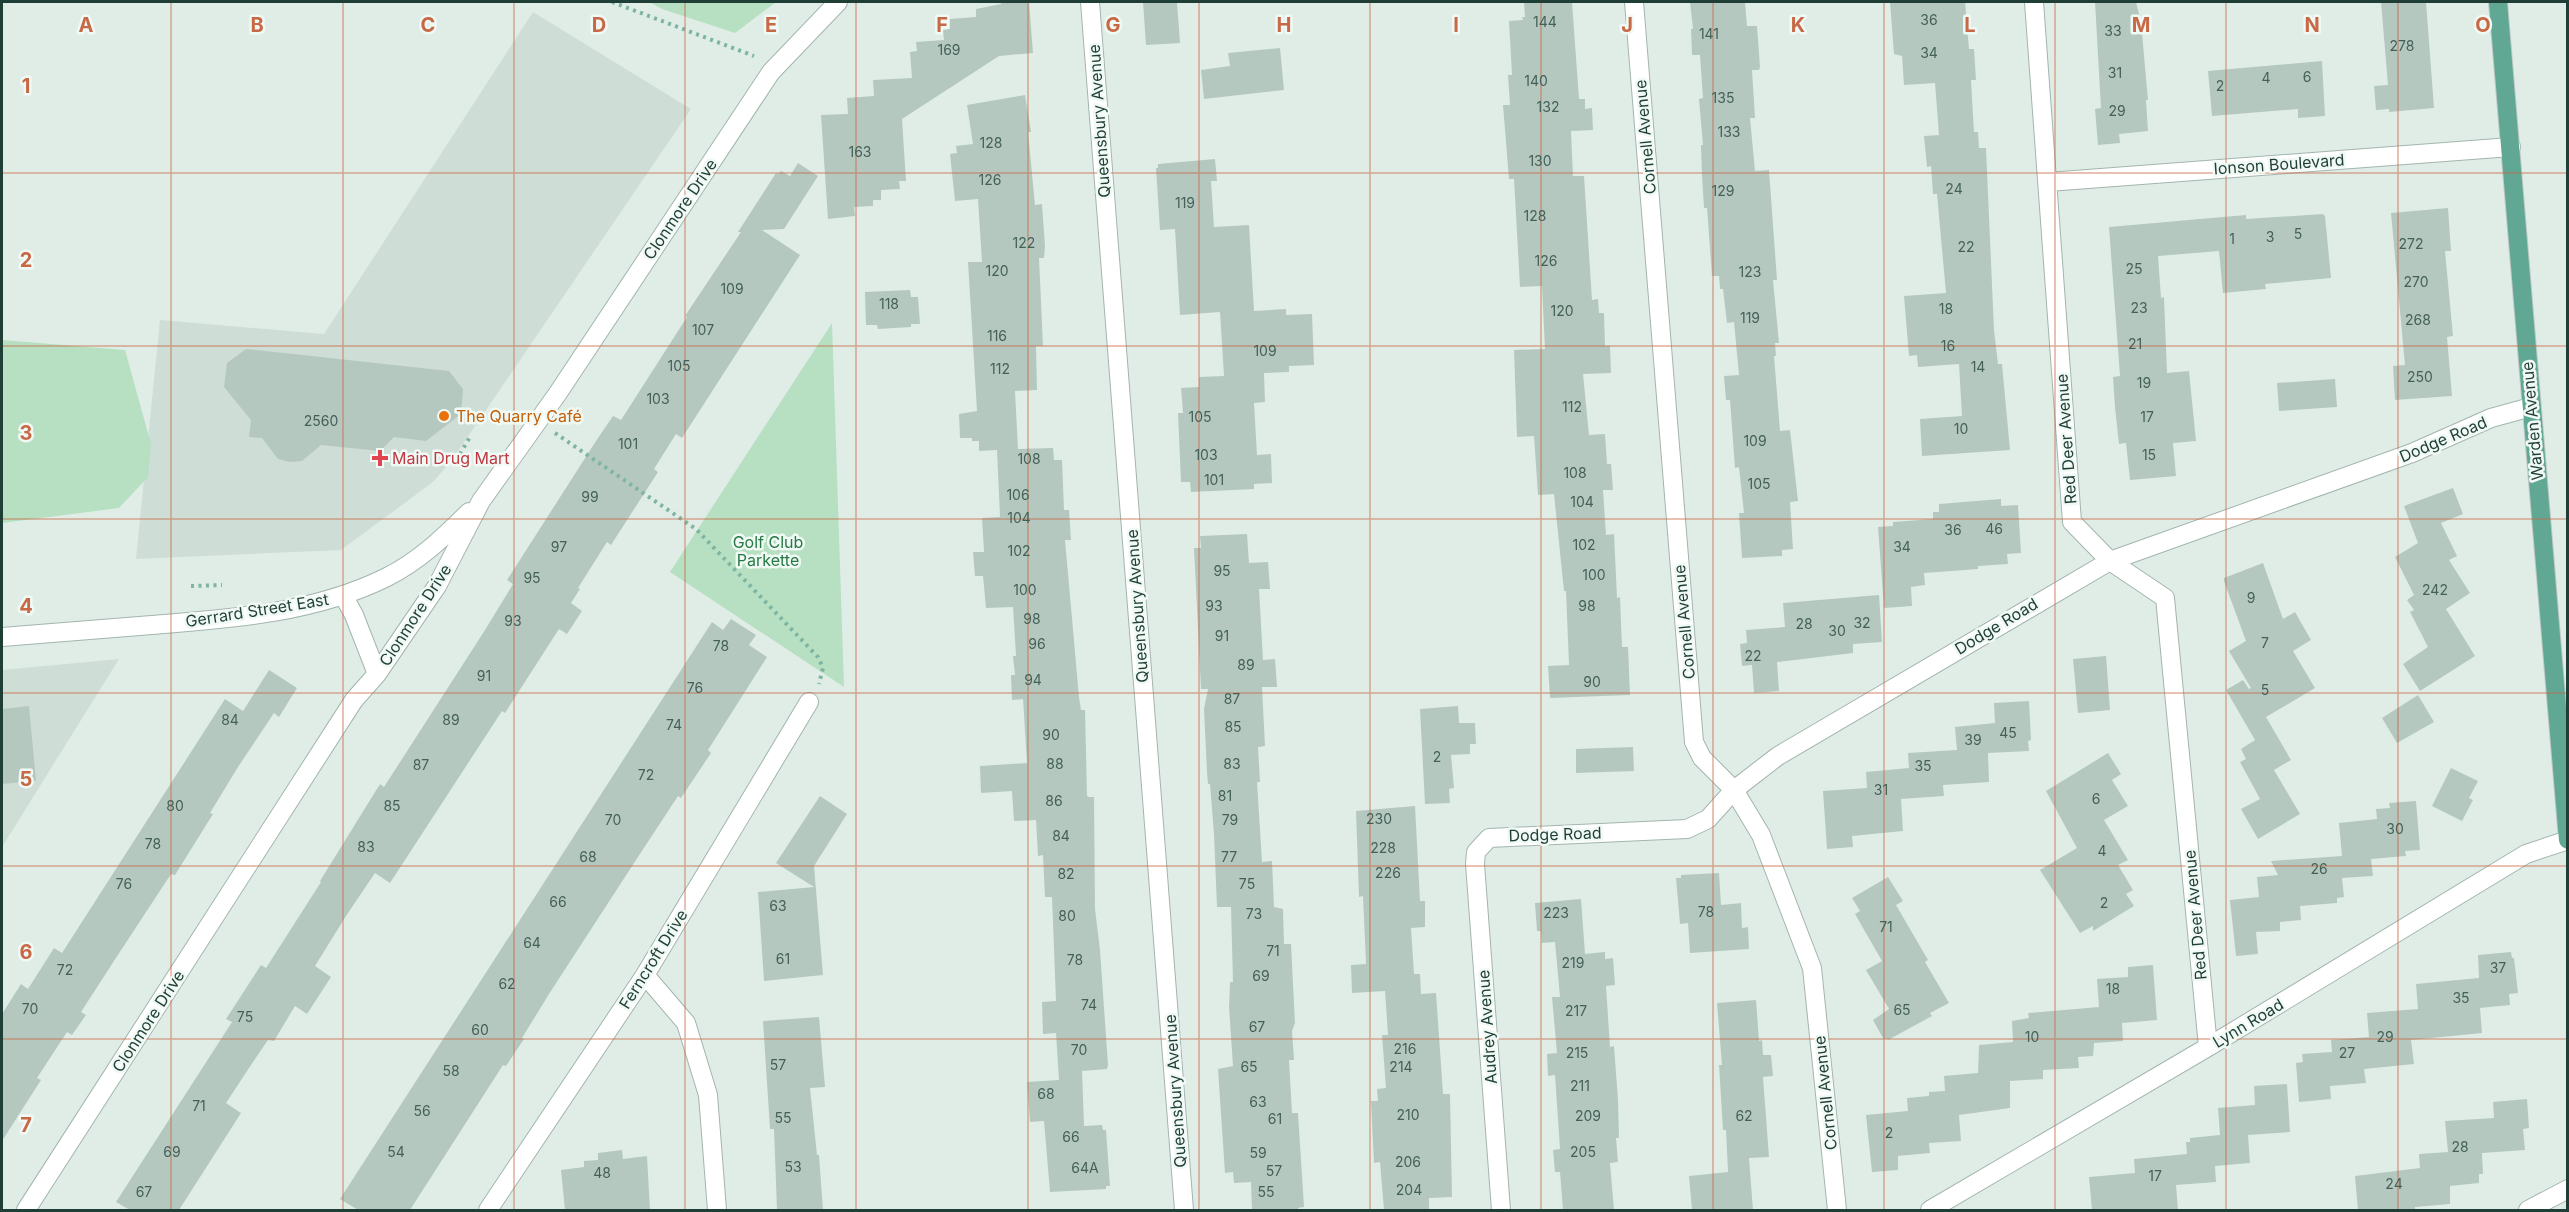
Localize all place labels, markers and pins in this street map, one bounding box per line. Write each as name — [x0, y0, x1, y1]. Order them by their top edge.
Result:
place label: The Quarry Café — [456, 406, 582, 426]
marker: The Quarry Café — [437, 409, 451, 423]
place label: Main Drug Mart — [392, 448, 510, 468]
marker: Main Drug Mart — [373, 451, 387, 465]

